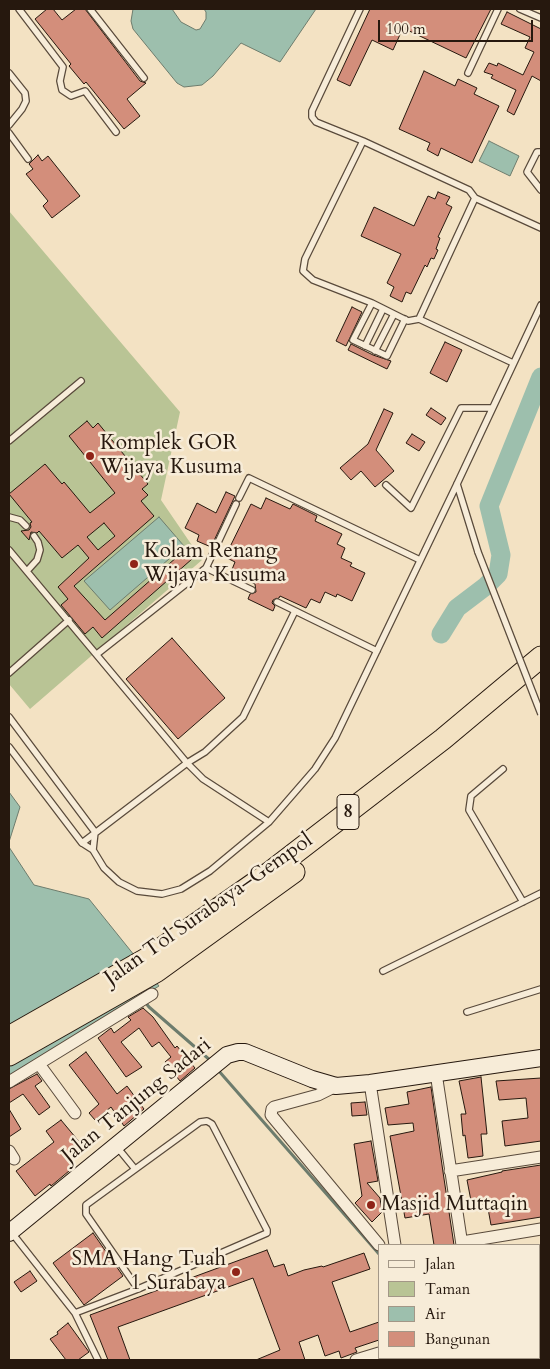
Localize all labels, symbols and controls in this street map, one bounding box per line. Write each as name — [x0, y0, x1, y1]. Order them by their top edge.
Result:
scale bar — [380, 10, 535, 42]
text: 100 m — [386, 19, 426, 39]
place label: Komplek GOR Wijaya Kusuma — [100, 431, 242, 481]
marker: Komplek GOR Wijaya Kusuma — [84, 450, 96, 462]
place label: Kolam Renang Wijaya Kusuma — [144, 539, 286, 589]
marker: Kolam Renang Wijaya Kusuma — [128, 558, 140, 570]
road number: 8 — [337, 794, 359, 830]
street label: Jalan Tol Surabaya–Gempol — [100, 828, 318, 992]
street label: Jalan Tanjung Sadari — [57, 1033, 217, 1169]
place label: Masjid Muttaqin — [381, 1192, 528, 1218]
marker: Masjid Muttaqin — [365, 1199, 377, 1211]
legend — [378, 1244, 540, 1359]
place label: SMA Hang Tuah 1 Surabaya — [72, 1247, 226, 1297]
text: Jalan — [425, 1254, 455, 1274]
marker: SMA Hang Tuah 1 Surabaya — [230, 1266, 242, 1278]
text: Taman — [425, 1279, 470, 1299]
text: Air — [425, 1304, 445, 1324]
text: Bangunan — [425, 1329, 490, 1349]

